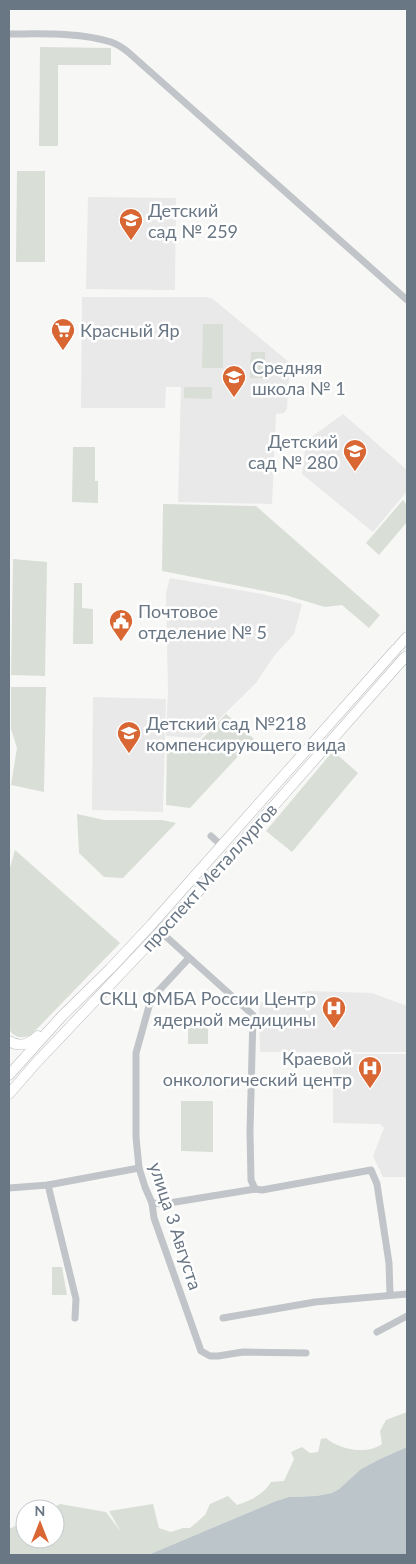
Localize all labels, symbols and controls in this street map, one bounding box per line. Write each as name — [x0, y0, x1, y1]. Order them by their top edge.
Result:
place label: Детский сад № 259 — [148, 199, 238, 242]
school or university icon: Детский сад № 259 — [118, 207, 144, 241]
supermarket icon: Красный Яр — [50, 317, 76, 351]
place label: Красный Яр — [80, 319, 180, 341]
place label: Средняя школа № 1 — [252, 356, 346, 399]
school or university icon: Средняя школа № 1 — [221, 364, 247, 398]
place label: Детский сад № 280 — [248, 430, 338, 473]
school or university icon: Детский сад № 280 — [342, 438, 368, 472]
place label: Почтовое отделение № 5 — [138, 600, 267, 643]
public building icon: Почтовое отделение № 5 — [108, 608, 134, 642]
place label: Детский сад №218 компенсирующего вида — [146, 712, 346, 755]
school or university icon: Детский сад №218 компенсирующего вида — [116, 720, 142, 754]
street label: проспект Металлургов — [137, 798, 281, 956]
place label: СКЦ ФМБА России Центр ядерной медицины — [100, 987, 316, 1030]
hospital icon: СКЦ ФМБА России Центр ядерной медицины — [321, 995, 347, 1029]
place label: Краевой онкологический центр — [163, 1047, 352, 1090]
hospital icon: Краевой онкологический центр — [357, 1055, 383, 1089]
street label: улица 3 Августа — [145, 1159, 207, 1293]
north arrow — [15, 1499, 65, 1549]
text: N — [35, 1502, 45, 1519]

